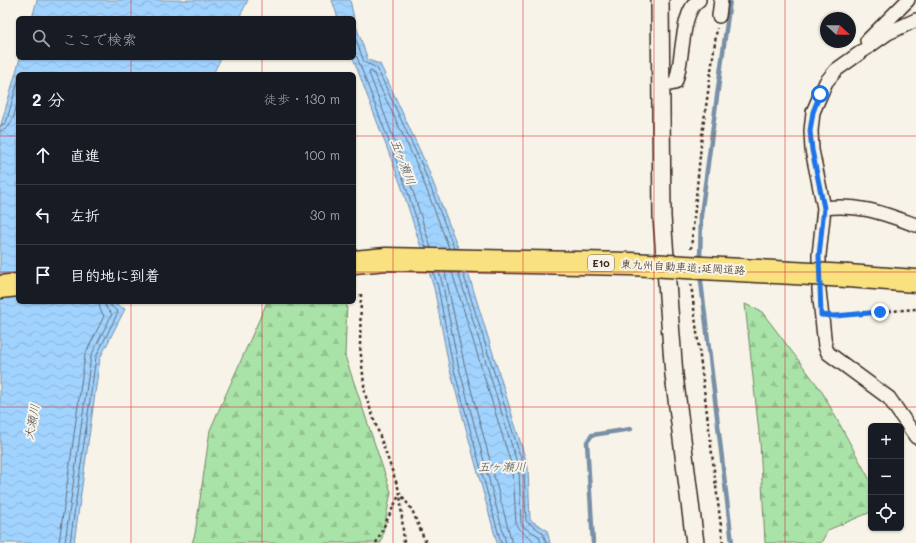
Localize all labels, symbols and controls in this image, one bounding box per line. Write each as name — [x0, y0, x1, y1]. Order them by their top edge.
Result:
north arrow — [820, 12, 856, 48]
search box — [16, 16, 356, 60]
icon: search — [30, 27, 52, 49]
text: ここで検索 — [62, 29, 137, 49]
route start — [811, 85, 829, 103]
text: 2 分 — [32, 88, 65, 110]
text: 徒歩 · 130 m — [264, 90, 340, 107]
water label: 五ヶ瀬川 — [388, 136, 420, 187]
icon: ahead — [32, 144, 54, 166]
text: 直進 — [70, 145, 100, 165]
text: 100 m — [304, 146, 340, 163]
icon: left — [32, 204, 54, 226]
text: 左折 — [70, 205, 100, 225]
text: 30 m — [310, 206, 340, 223]
road number: E10 — [588, 255, 614, 271]
street label: 東九州自動車道;延岡道路 — [620, 256, 746, 277]
icon: arrive — [32, 264, 54, 286]
text: 目的地に到着 — [70, 265, 160, 285]
route end — [871, 303, 889, 321]
water label: 大瀬川 — [20, 403, 42, 441]
map controls — [868, 423, 904, 531]
button: + — [868, 423, 904, 459]
water label: 五ヶ瀬川 — [478, 458, 526, 474]
button: − — [868, 459, 904, 495]
button: locate — [868, 495, 904, 531]

